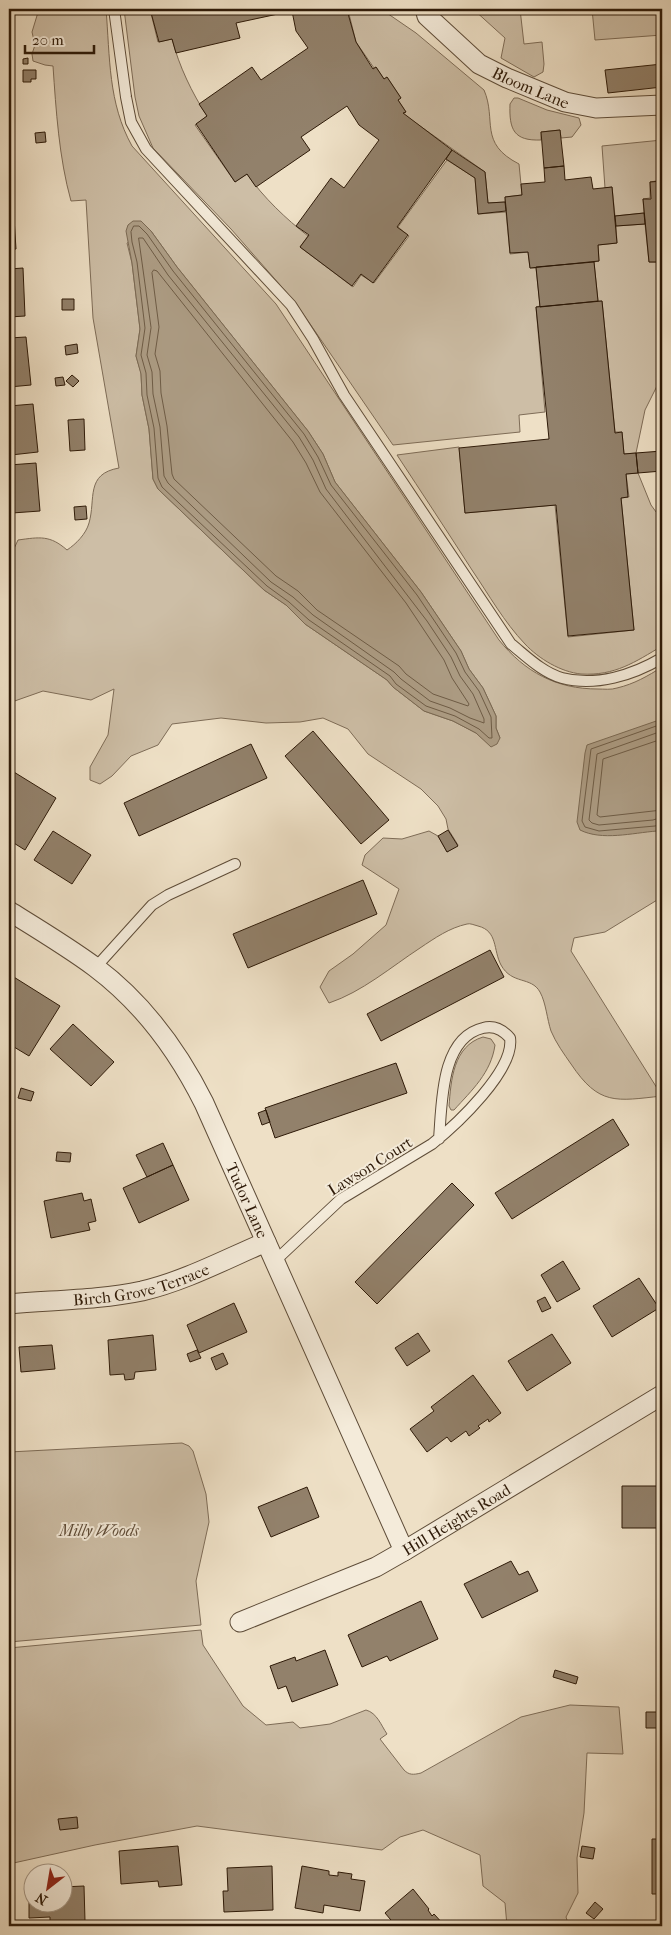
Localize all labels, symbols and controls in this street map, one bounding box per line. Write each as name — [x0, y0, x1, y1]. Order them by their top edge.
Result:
scale bar — [25, 22, 94, 54]
text: 20 m — [32, 31, 64, 49]
street label: Bloom Lane — [489, 63, 572, 112]
street label: Lawson Court — [324, 1132, 416, 1199]
street label: Tudor Lane — [222, 1160, 273, 1241]
street label: Birch Grove Terrace — [72, 1259, 212, 1309]
street label: Hill Heights Road — [399, 1479, 514, 1559]
park label: Milly Woods — [58, 1521, 140, 1540]
north arrow — [22, 1862, 72, 1912]
text: N — [32, 1888, 50, 1909]

